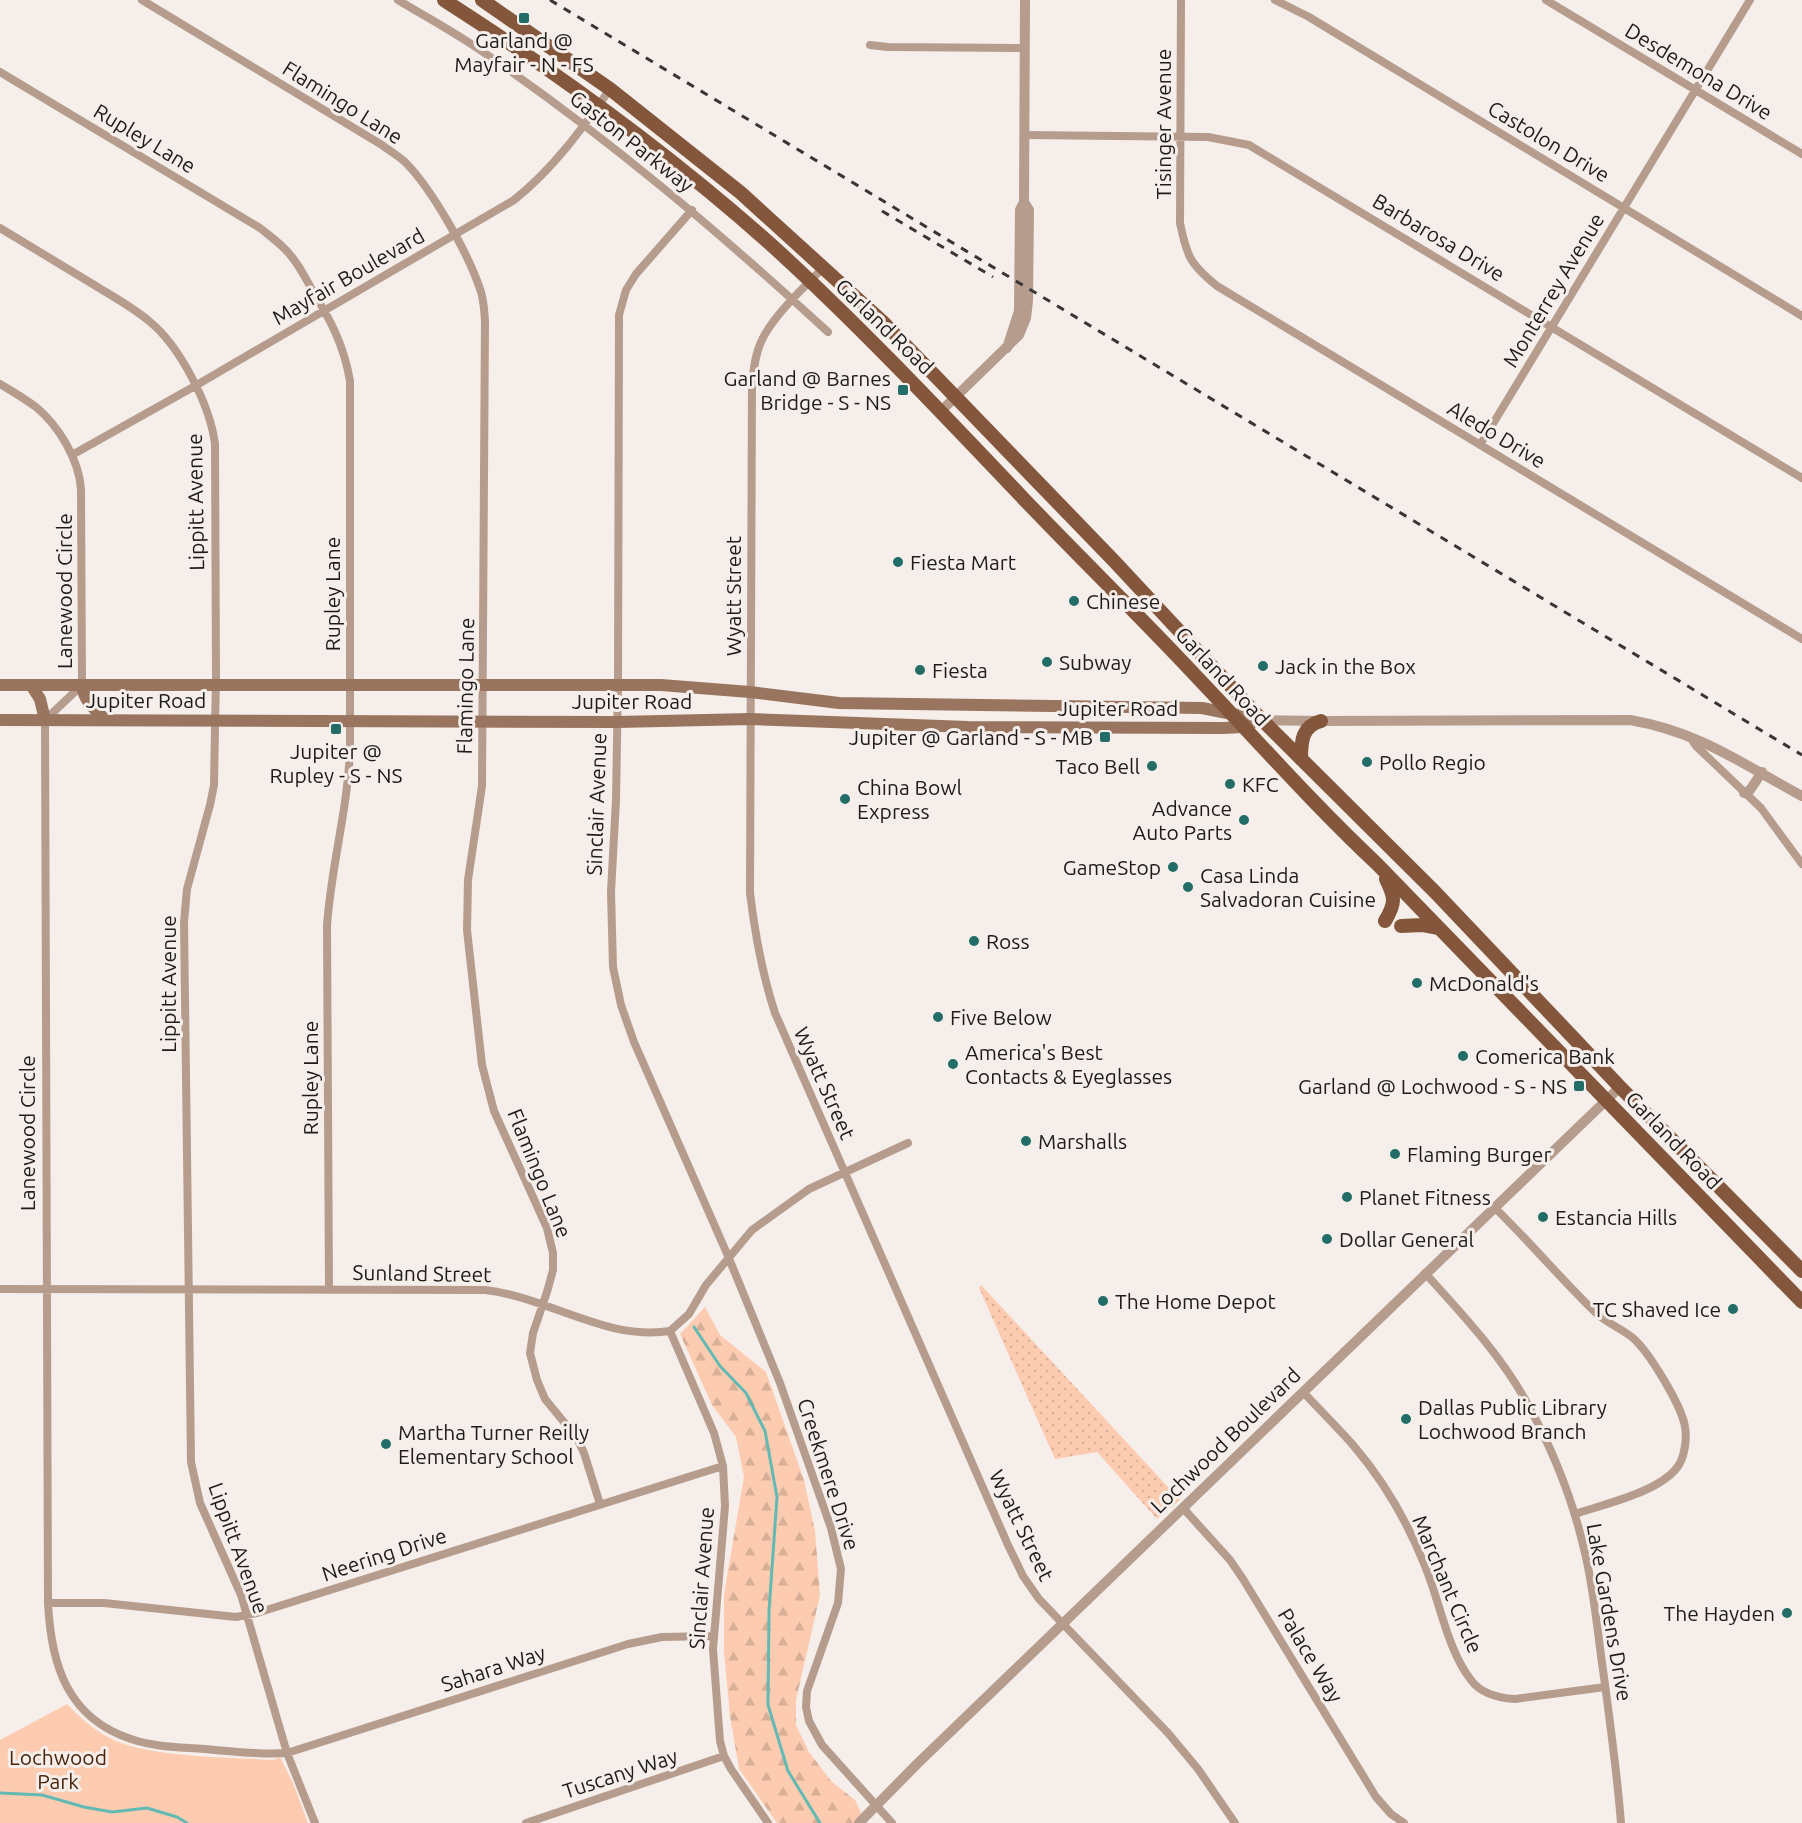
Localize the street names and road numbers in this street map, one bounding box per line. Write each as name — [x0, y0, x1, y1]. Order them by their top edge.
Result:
street label: Desdemona Drive — [1621, 18, 1777, 124]
street label: Tisinger Avenue — [1151, 49, 1175, 199]
street label: Flamingo Lane — [279, 56, 407, 148]
street label: Gaston Parkway — [565, 85, 699, 197]
street label: Castolon Drive — [1484, 95, 1614, 187]
street label: Rupley Lane — [90, 98, 200, 178]
street label: Barbarosa Drive — [1369, 188, 1509, 286]
street label: Monterrey Avenue — [1498, 209, 1608, 371]
street label: Mayfair Boulevard — [268, 223, 428, 329]
street label: Garland Road — [831, 273, 939, 379]
street label: Aledo Drive — [1444, 395, 1550, 473]
street label: Lippitt Avenue — [182, 433, 208, 571]
street label: Lanewood Circle — [52, 513, 76, 669]
street label: Wyatt Street — [721, 536, 745, 656]
street label: Rupley Lane — [320, 537, 344, 651]
street label: Flamingo Lane — [452, 617, 478, 755]
street label: Garland Road — [1171, 622, 1275, 730]
street label: Jupiter Road — [86, 688, 206, 712]
street label: Jupiter Road — [572, 689, 692, 713]
street label: Jupiter Road — [1058, 696, 1178, 720]
street label: Sinclair Avenue — [582, 732, 610, 876]
street label: Lippitt Avenue — [156, 915, 180, 1053]
street label: Rupley Lane — [298, 1021, 322, 1135]
street label: Wyatt Street — [790, 1023, 860, 1143]
street label: Lanewood Circle — [15, 1055, 39, 1211]
street label: Garland Road — [1621, 1086, 1727, 1194]
street label: Flamingo Lane — [503, 1105, 577, 1241]
street label: Sunland Street — [352, 1260, 492, 1286]
street label: Lochwood Boulevard — [1145, 1362, 1305, 1518]
street label: Creekmere Drive — [793, 1395, 865, 1553]
street label: Wyatt Street — [985, 1466, 1059, 1584]
street label: Lippitt Avenue — [204, 1479, 274, 1617]
street label: Sinclair Avenue — [684, 1506, 718, 1650]
street label: Marchant Circle — [1408, 1511, 1488, 1657]
street label: Lake Gardens Drive — [1583, 1521, 1637, 1703]
street label: Neering Drive — [319, 1523, 449, 1585]
street label: Palace Way — [1274, 1604, 1348, 1706]
street label: Sahara Way — [438, 1640, 548, 1696]
street label: Tuscany Way — [560, 1743, 680, 1803]

